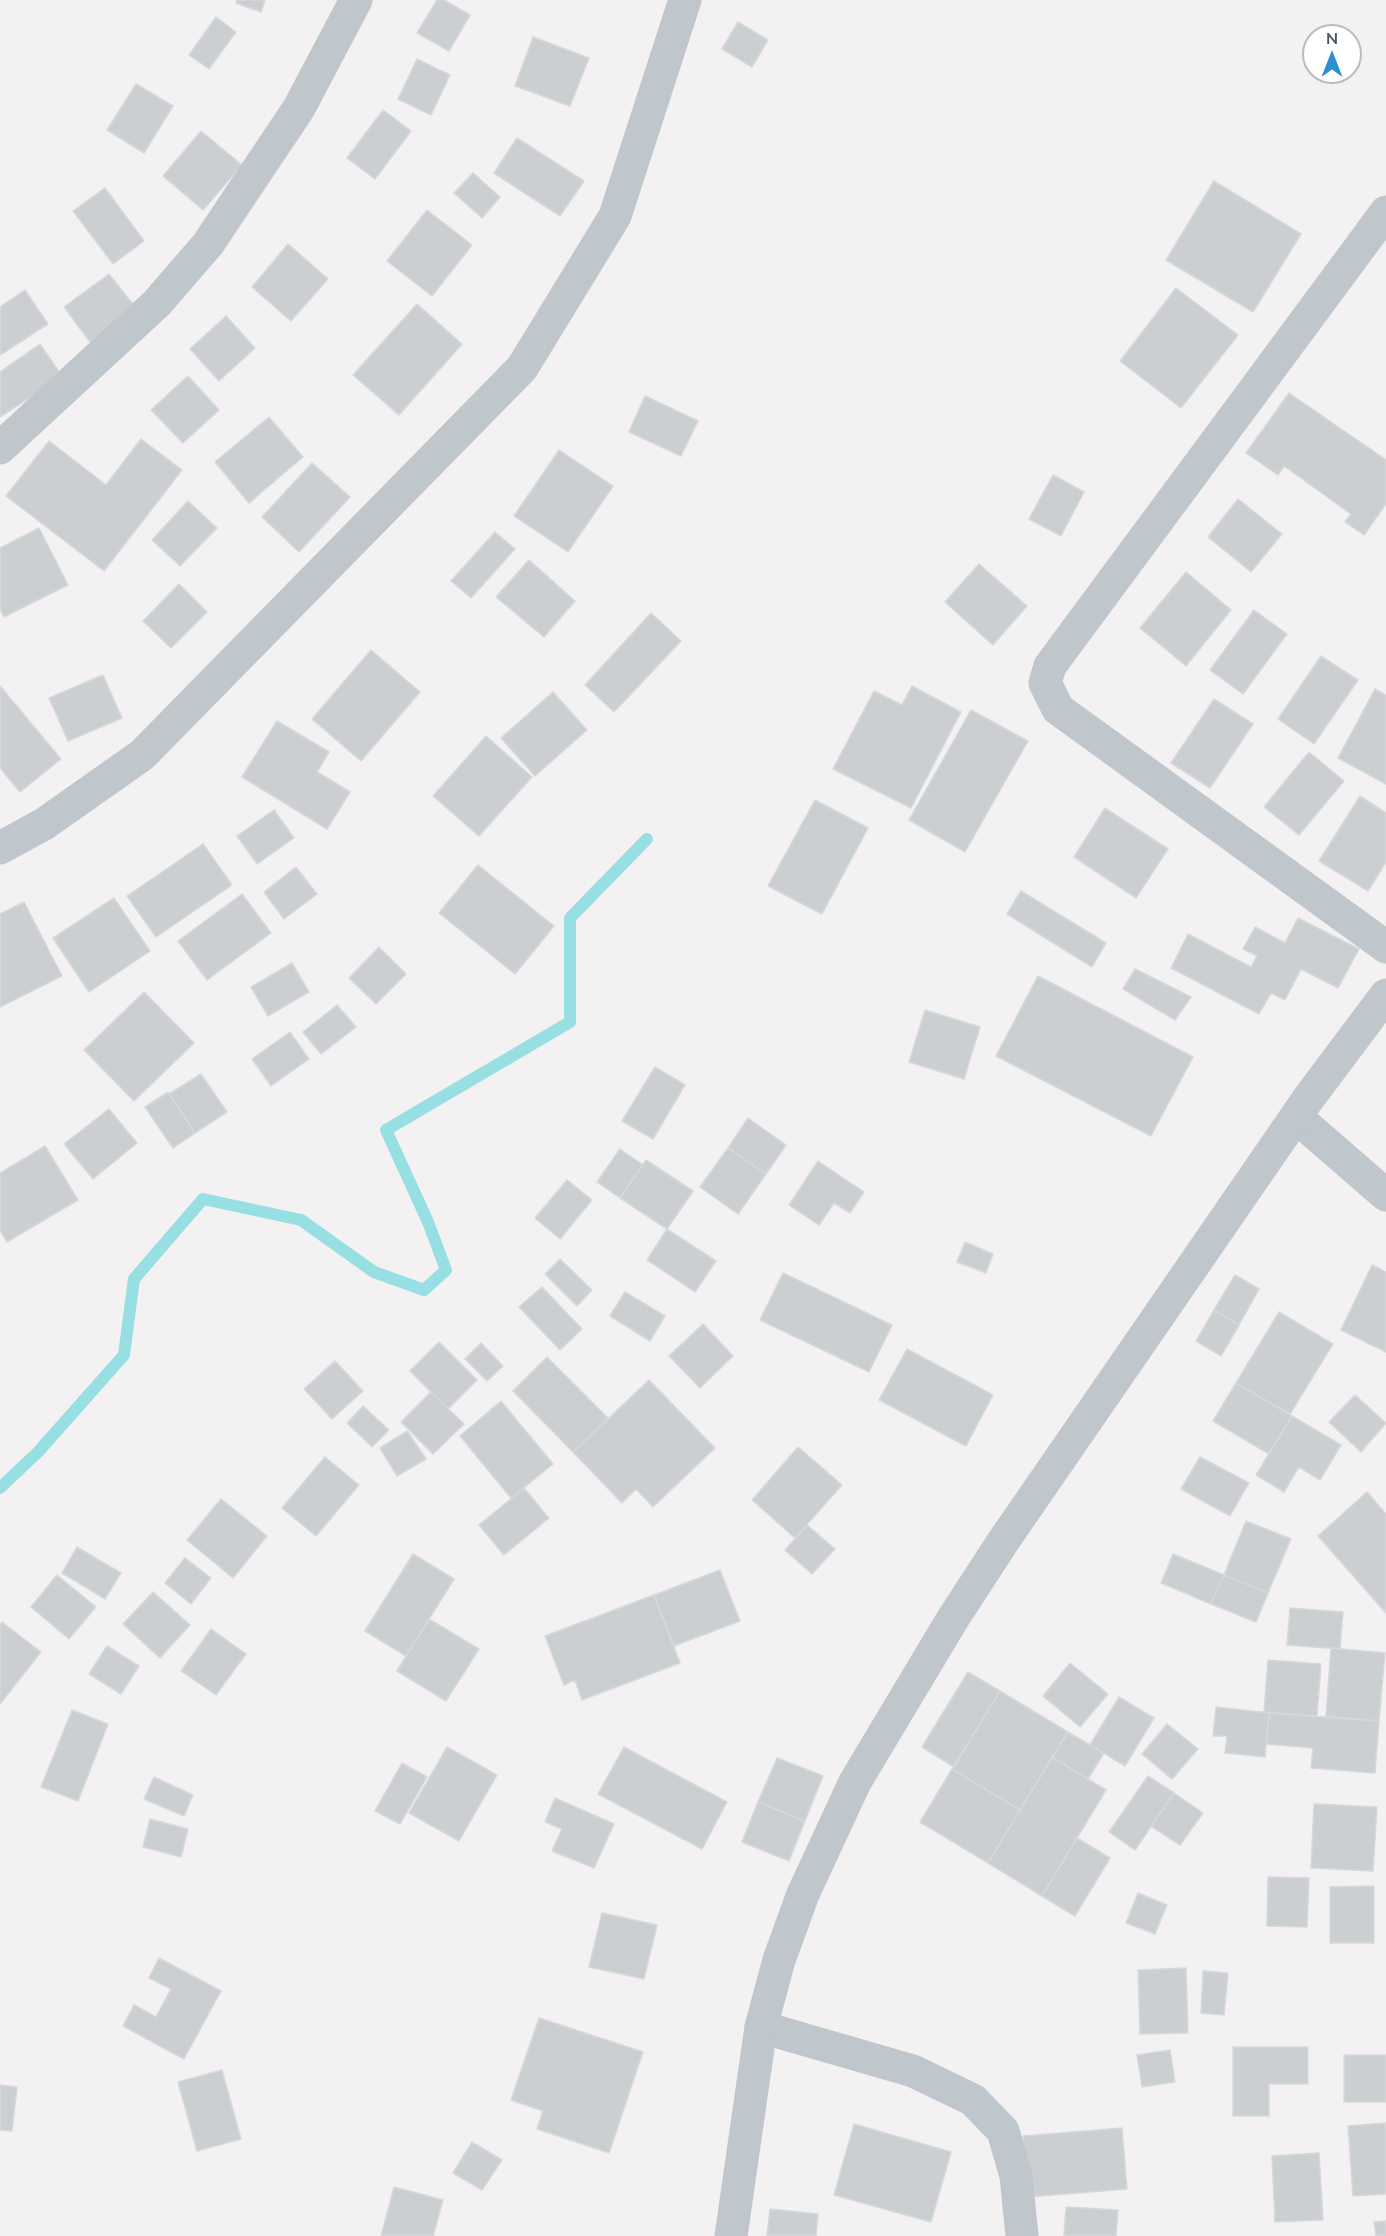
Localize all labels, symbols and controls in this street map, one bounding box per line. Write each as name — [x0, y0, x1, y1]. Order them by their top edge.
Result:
north arrow — [1302, 24, 1362, 84]
text: N — [1326, 28, 1338, 48]

